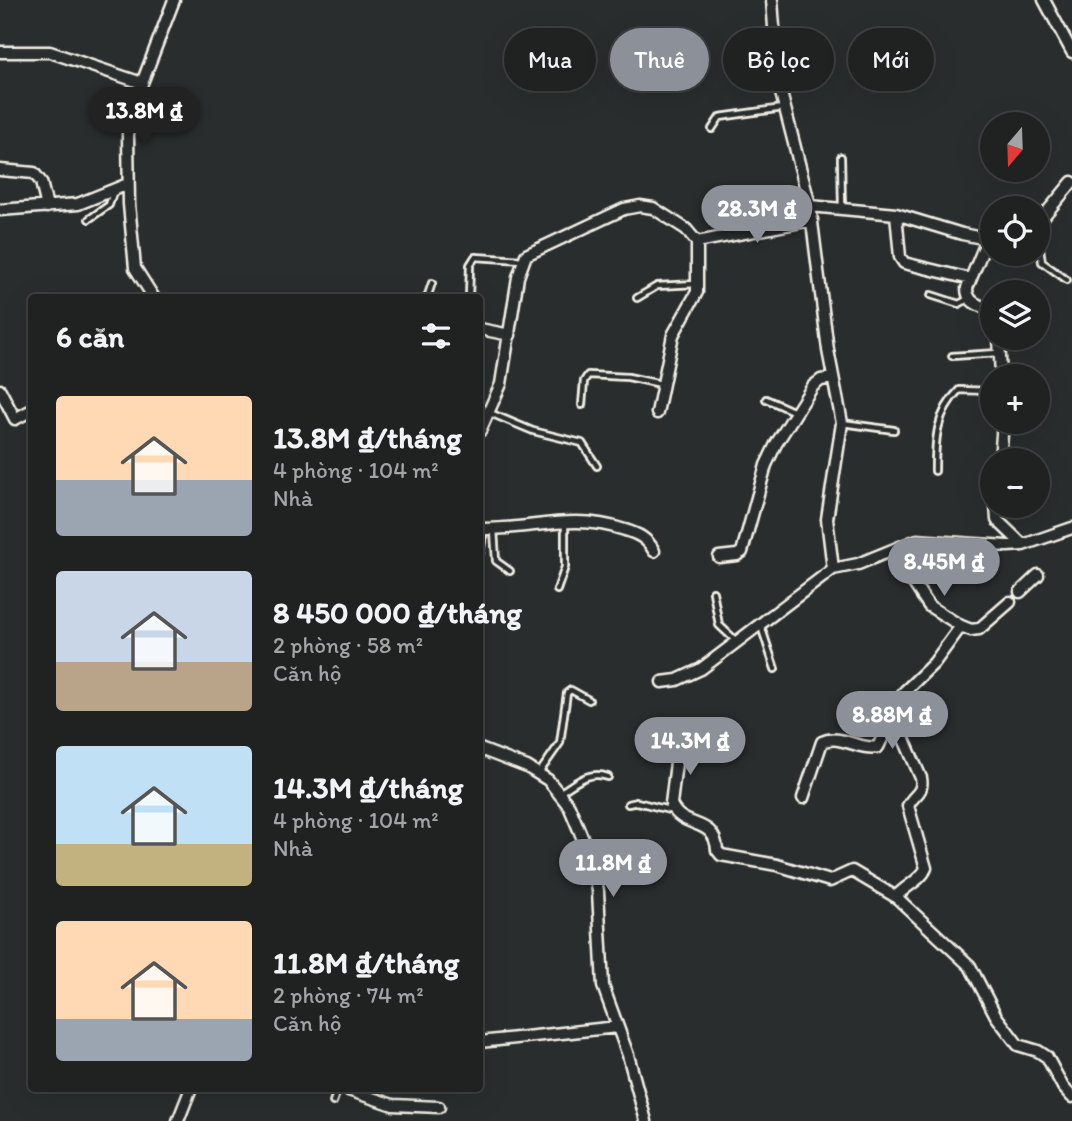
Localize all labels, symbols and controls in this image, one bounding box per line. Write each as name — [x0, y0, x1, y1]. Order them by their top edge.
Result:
chip: Mua — [504, 28, 596, 91]
chip: Thuê — [610, 28, 709, 91]
chip: Bộ lọc — [723, 28, 834, 91]
chip: Mới — [848, 28, 934, 91]
pin: 13.8M ₫ — [79, 88, 209, 147]
text: 13.8M ₫ — [105, 96, 183, 124]
north arrow — [980, 112, 1050, 182]
map controls — [980, 112, 1050, 518]
pin: 28.3M ₫ — [692, 186, 822, 245]
text: 28.3M ₫ — [717, 194, 797, 222]
button: locate — [980, 196, 1050, 266]
button: layers — [980, 280, 1050, 350]
icon: filters — [417, 317, 455, 355]
text: 6 căn — [56, 318, 124, 355]
button: + — [980, 364, 1050, 434]
text: 13.8M ₫/tháng — [273, 419, 462, 456]
icon: home — [112, 424, 196, 508]
button: − — [980, 448, 1050, 518]
text: 4 phòng · 104 m² — [273, 456, 439, 484]
text: Nhà — [273, 484, 313, 512]
pin: 8.45M ₫ — [879, 538, 1009, 598]
text: 8.45M ₫ — [904, 547, 984, 575]
text: 8 450 000 ₫/tháng — [273, 594, 522, 631]
icon: home — [112, 599, 196, 683]
text: 2 phòng · 58 m² — [273, 631, 423, 659]
text: Căn hộ — [273, 659, 341, 687]
pin: 8.88M ₫ — [827, 692, 957, 751]
text: 8.88M ₫ — [852, 700, 932, 728]
pin: 14.3M ₫ — [625, 718, 755, 777]
text: 14.3M ₫ — [651, 726, 729, 754]
text: 14.3M ₫/tháng — [273, 769, 463, 806]
icon: home — [112, 774, 196, 858]
text: 4 phòng · 104 m² — [273, 806, 439, 834]
text: Nhà — [273, 834, 313, 862]
pin: 11.8M ₫ — [548, 839, 678, 899]
text: 11.8M ₫ — [575, 848, 651, 876]
text: 11.8M ₫/tháng — [273, 944, 459, 981]
icon: home — [112, 949, 196, 1033]
text: 2 phòng · 74 m² — [273, 981, 424, 1009]
text: Căn hộ — [273, 1009, 341, 1037]

